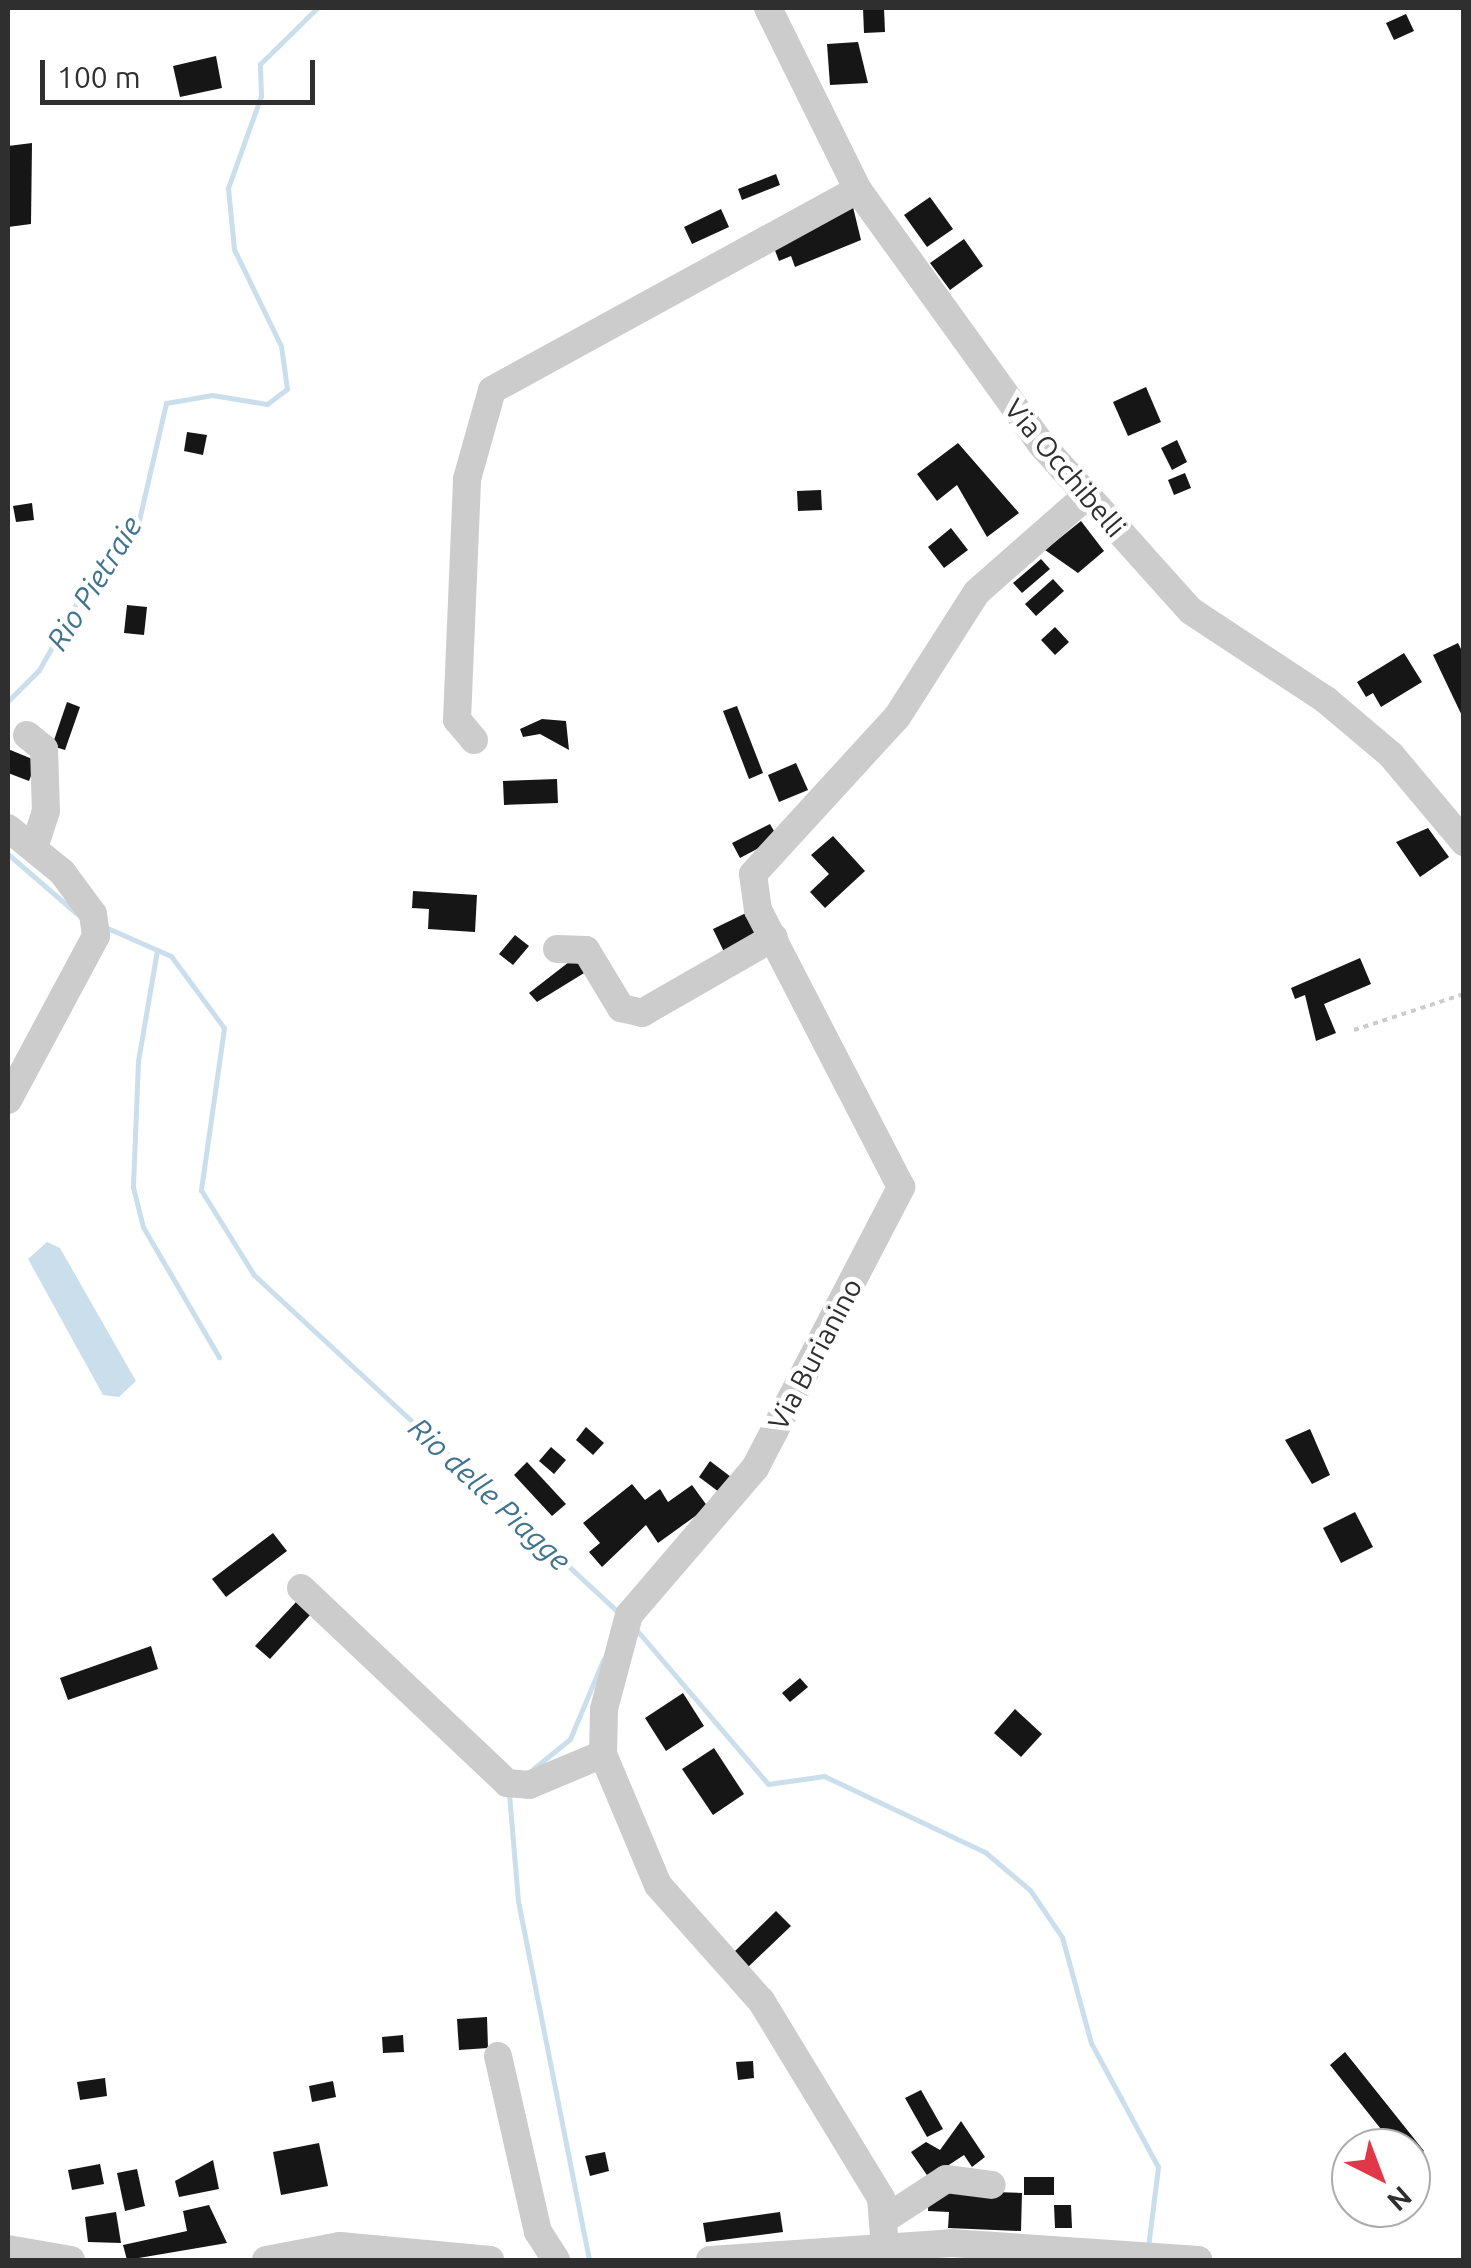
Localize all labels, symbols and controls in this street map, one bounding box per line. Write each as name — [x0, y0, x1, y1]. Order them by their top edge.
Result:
scale bar — [45, 40, 320, 102]
text: 100 m — [57, 60, 141, 94]
street label: Via Occhibelli — [997, 392, 1133, 544]
water label: Rio Pietraie — [39, 509, 149, 657]
street label: Via Burianino — [761, 1272, 869, 1436]
water label: Rio delle Piagge — [402, 1410, 578, 1578]
north arrow — [1331, 2128, 1431, 2228]
text: N — [1382, 2181, 1418, 2218]

